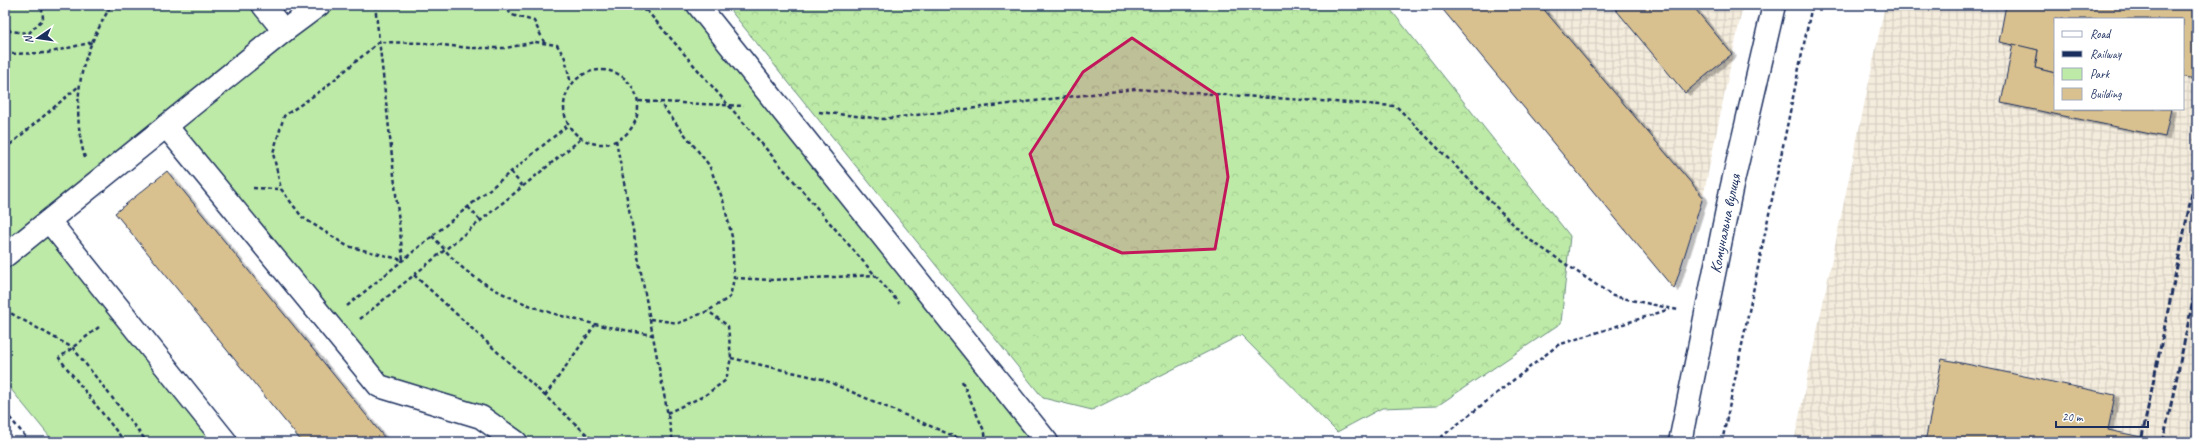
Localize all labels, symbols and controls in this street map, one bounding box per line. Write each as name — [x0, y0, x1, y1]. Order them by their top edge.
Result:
north arrow — [18, 18, 58, 58]
legend — [2054, 18, 2184, 110]
text: Road — [2090, 26, 2112, 42]
text: N — [20, 33, 36, 45]
text: Railway — [2090, 46, 2122, 62]
text: Park — [2090, 66, 2111, 82]
text: Building — [2090, 86, 2122, 102]
street label: Комунальна вулиця — [1705, 171, 1746, 275]
scale bar — [2056, 403, 2148, 429]
text: 20 m — [2062, 409, 2084, 425]

